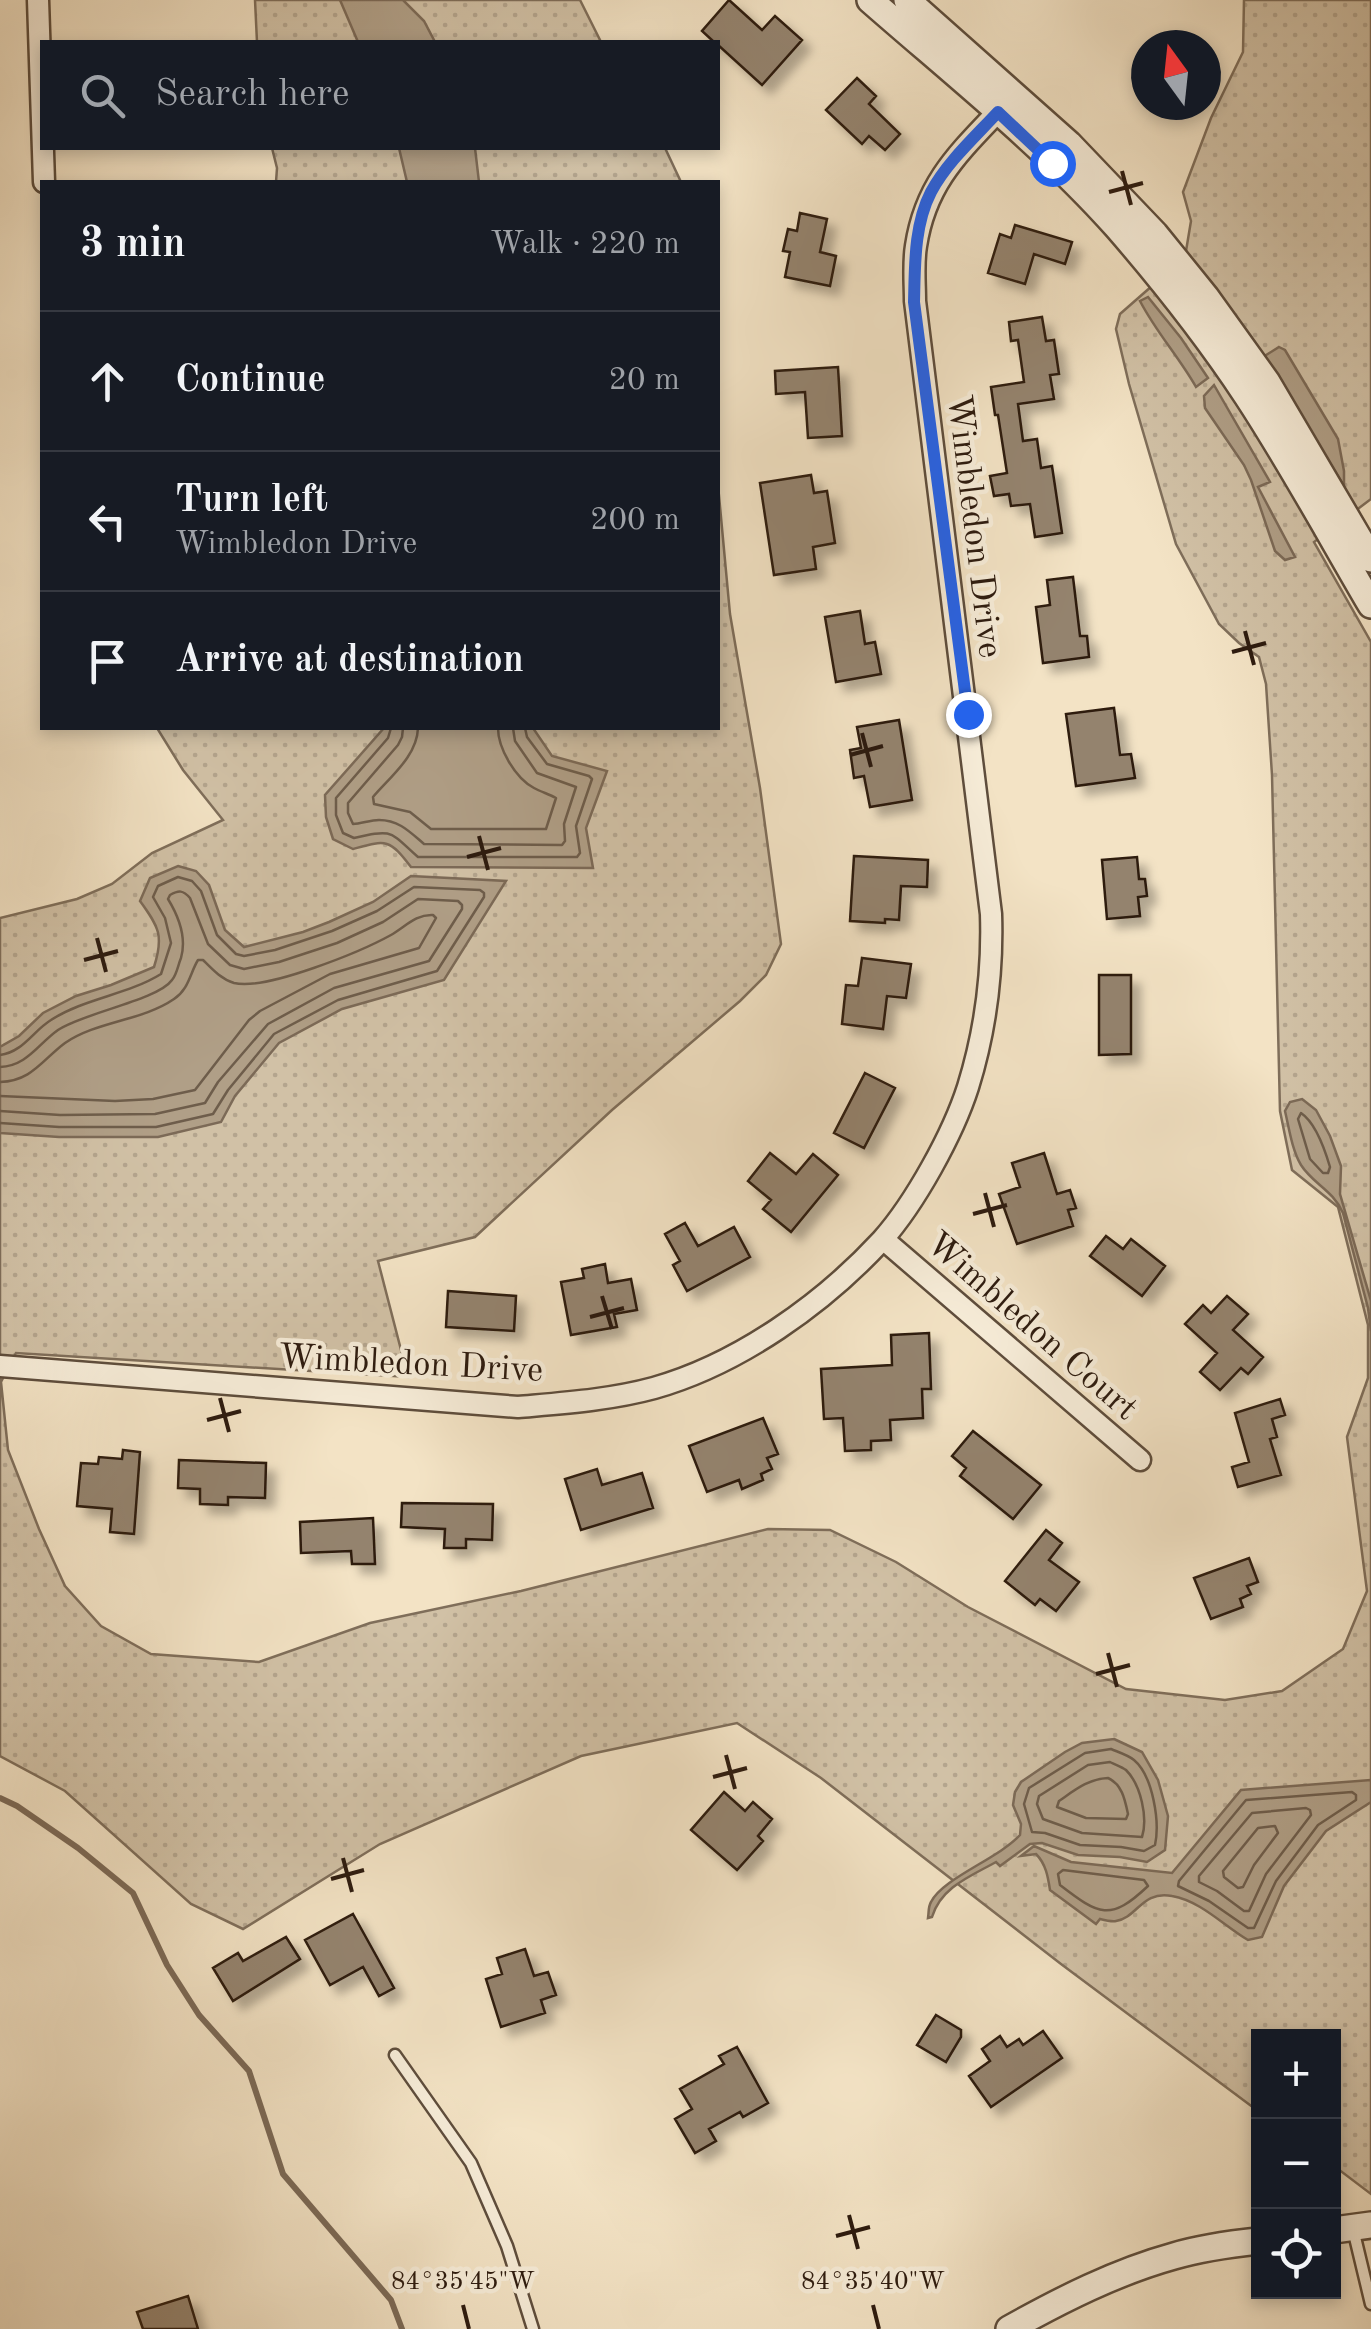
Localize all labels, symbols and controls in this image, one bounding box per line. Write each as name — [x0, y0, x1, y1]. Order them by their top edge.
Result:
north arrow — [1131, 30, 1221, 120]
search box — [40, 40, 720, 150]
icon: search — [75, 68, 130, 123]
text: Search here — [155, 76, 350, 114]
route start — [1030, 141, 1076, 187]
text: 3 min — [80, 224, 186, 266]
text: Walk · 220 m — [490, 229, 680, 261]
icon: ahead — [80, 354, 135, 409]
text: Continue — [175, 362, 325, 400]
text: 20 m — [609, 365, 680, 397]
street label: Wimbledon Drive — [940, 393, 1007, 660]
text: Turn left — [175, 482, 328, 520]
icon: left — [80, 494, 135, 549]
text: 200 m — [590, 505, 680, 537]
text: Wimbledon Drive — [175, 529, 417, 561]
icon: arrive — [80, 634, 135, 689]
text: Arrive at destination — [175, 642, 524, 680]
route end — [946, 692, 992, 738]
street label: Wimbledon Court — [919, 1226, 1144, 1428]
street label: Wimbledon Drive — [278, 1340, 544, 1389]
map controls — [1251, 2029, 1341, 2299]
button: + — [1251, 2029, 1341, 2119]
button: − — [1251, 2119, 1341, 2209]
button: locate — [1251, 2209, 1341, 2299]
text: 84°35'45"W — [391, 2270, 535, 2295]
text: 84°35'40"W — [801, 2270, 945, 2295]

